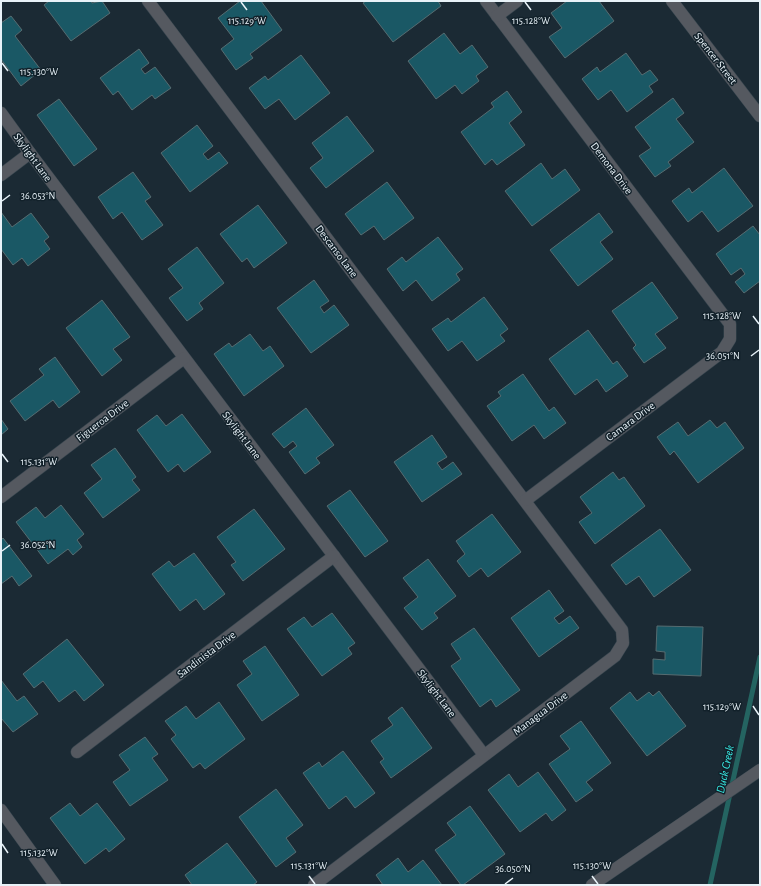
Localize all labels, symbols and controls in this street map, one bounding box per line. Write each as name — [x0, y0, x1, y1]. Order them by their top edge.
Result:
text: 115.129°W — [228, 16, 266, 26]
text: 115.128°W — [512, 16, 550, 26]
street label: Spencer Street — [692, 30, 739, 87]
text: 115.130°W — [20, 67, 58, 77]
street label: Skylight Lane — [11, 131, 54, 184]
street label: Demona Drive — [589, 140, 635, 196]
text: 36.053°N — [21, 191, 55, 201]
street label: Descanso Lane — [313, 223, 360, 280]
text: 115.128°W — [703, 311, 741, 321]
text: 36.051°N — [706, 351, 740, 361]
street label: Figueroa Drive — [74, 397, 130, 444]
street label: Camara Drive — [604, 400, 657, 443]
street label: Skylight Lane — [220, 409, 263, 461]
text: 115.131°W — [21, 457, 57, 467]
text: 36.052°N — [21, 540, 55, 550]
street label: Sandinista Drive — [175, 629, 237, 680]
street label: Skylight Lane — [415, 667, 458, 719]
street label: Managua Drive — [511, 689, 570, 737]
text: 115.129°W — [703, 702, 741, 712]
water label: Duck Creek — [714, 743, 736, 794]
text: 115.132°W — [20, 848, 58, 858]
text: 115.131°W — [291, 861, 327, 871]
text: 115.130°W — [573, 861, 611, 871]
text: 36.050°N — [495, 864, 531, 874]

